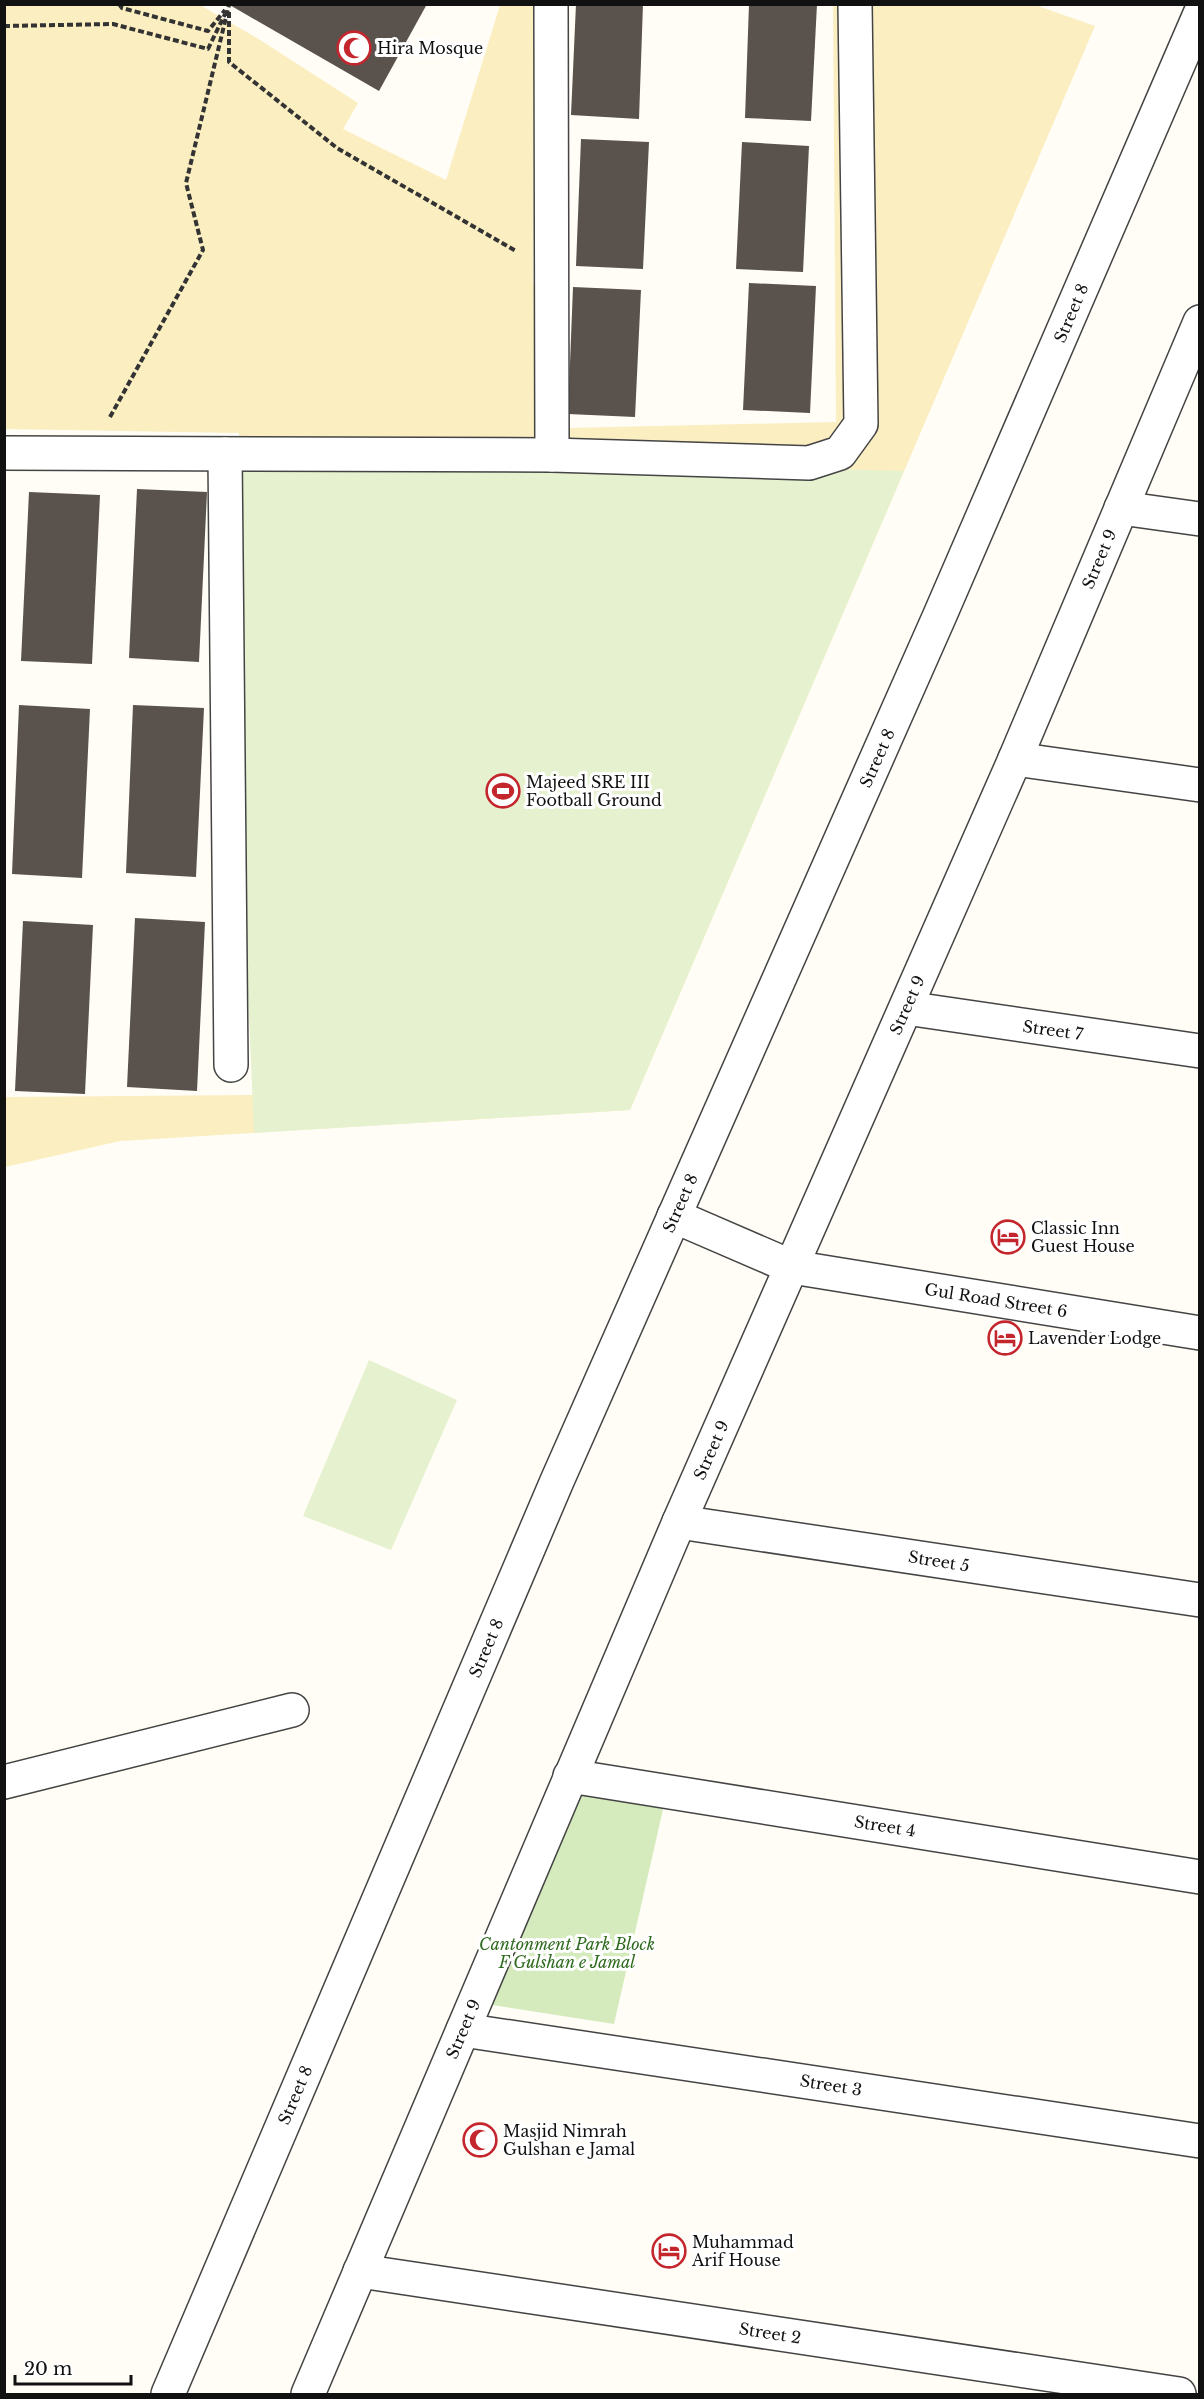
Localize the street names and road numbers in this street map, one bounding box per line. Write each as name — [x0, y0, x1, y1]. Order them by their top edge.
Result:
street label: Street 8 — [1050, 280, 1092, 346]
street label: Street 9 — [1077, 526, 1121, 592]
street label: Street 8 — [855, 725, 899, 791]
street label: Street 9 — [885, 972, 929, 1038]
street label: Street 7 — [1022, 1016, 1085, 1044]
street label: Street 8 — [658, 1170, 702, 1236]
street label: Gul Road Street 6 — [923, 1279, 1069, 1321]
street label: Street 9 — [689, 1417, 733, 1483]
street label: Street 5 — [907, 1546, 971, 1576]
street label: Street 8 — [465, 1615, 507, 1681]
street label: Street 4 — [853, 1811, 917, 1841]
street label: Street 9 — [441, 1996, 485, 2062]
street label: Street 8 — [274, 2062, 316, 2128]
street label: Street 3 — [799, 2070, 863, 2100]
street label: Street 2 — [738, 2318, 802, 2348]

